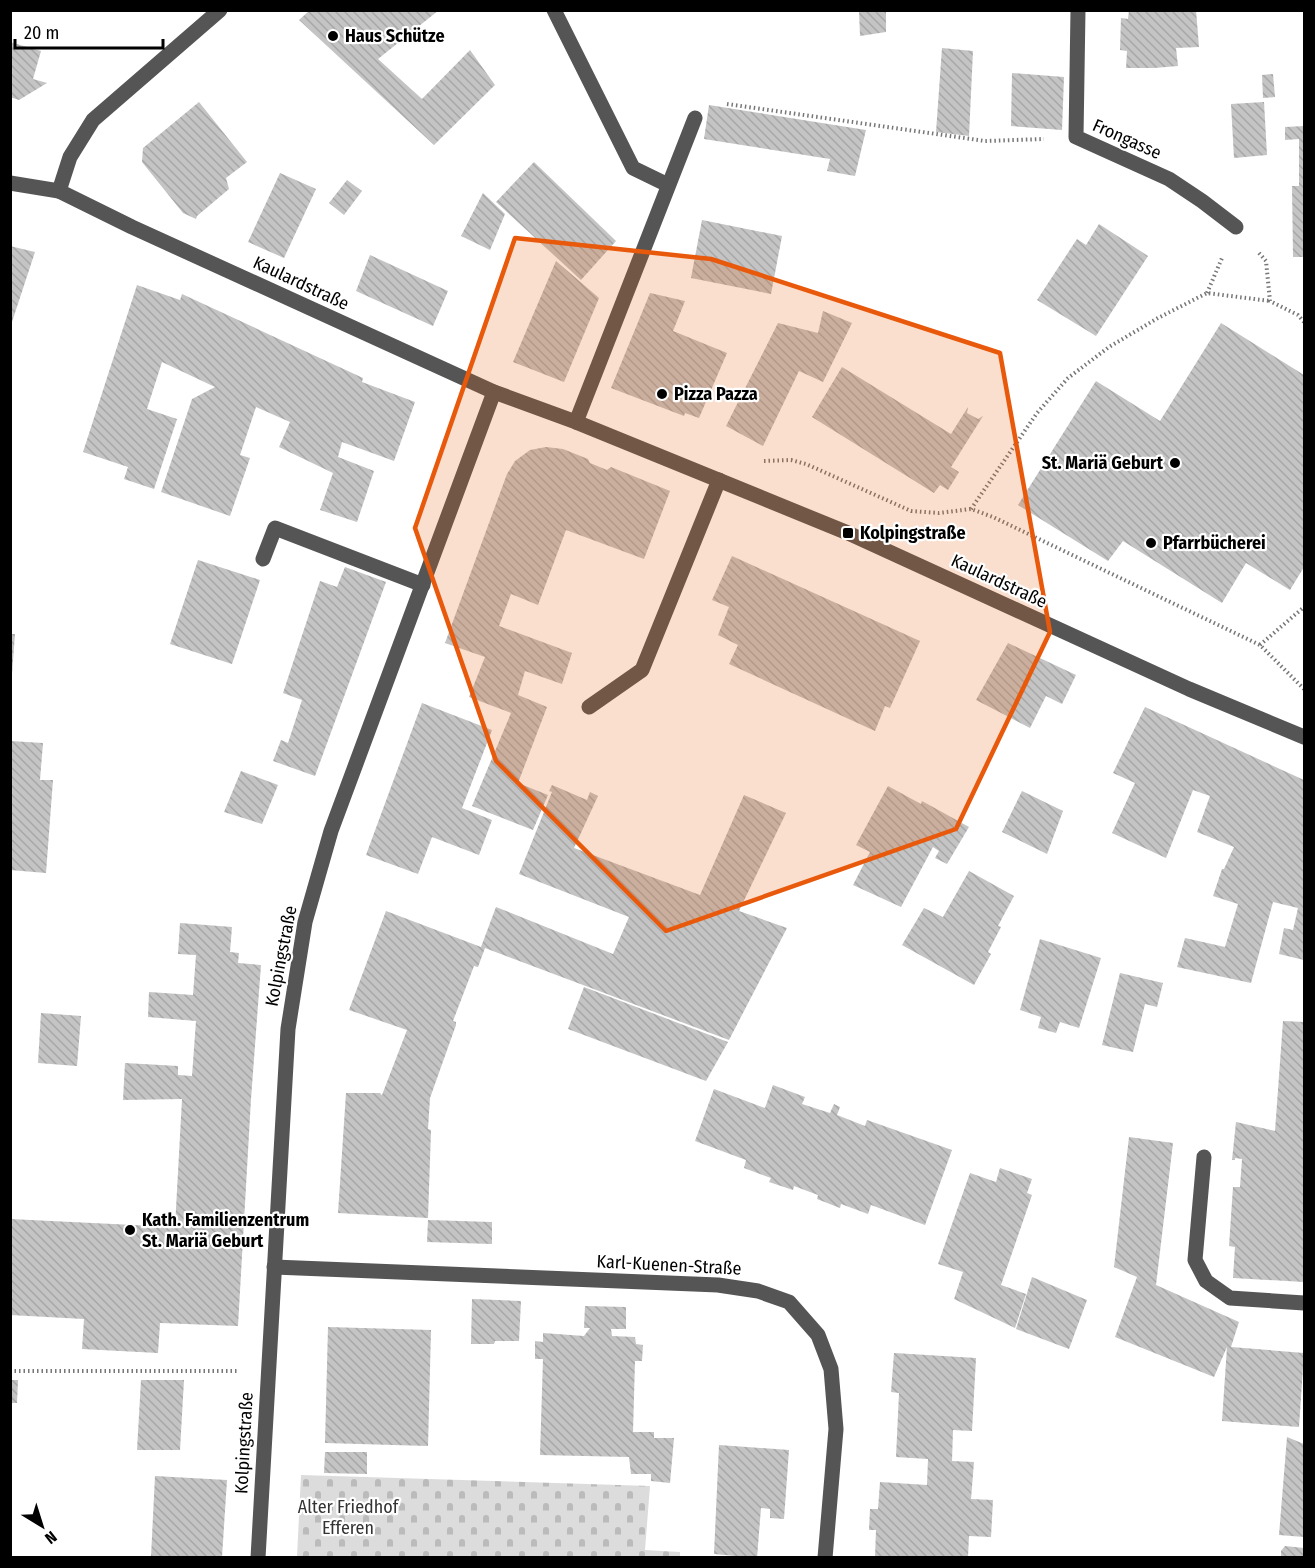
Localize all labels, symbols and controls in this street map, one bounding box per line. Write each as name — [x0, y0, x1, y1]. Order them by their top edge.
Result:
scale bar — [15, 12, 164, 50]
text: 20 m — [24, 22, 59, 44]
place label: Haus Schütze — [345, 25, 445, 47]
marker: Haus Schütze — [326, 29, 340, 43]
street label: Frongasse — [1089, 114, 1165, 164]
street label: Kaulardstraße — [250, 251, 352, 315]
place label: Pizza Pazza — [674, 383, 758, 405]
marker: Pizza Pazza — [655, 387, 669, 401]
place label: St. Mariä Geburt — [1042, 452, 1164, 474]
marker: St. Mariä Geburt — [1168, 456, 1182, 470]
place label: Kolpingstraße — [860, 522, 966, 544]
marker: Kolpingstraße — [841, 526, 855, 540]
place label: Pfarrbücherei — [1163, 532, 1266, 554]
marker: Pfarrbücherei — [1144, 536, 1158, 550]
street label: Kaulardstraße — [948, 549, 1050, 613]
street label: Kolpingstraße — [260, 904, 302, 1008]
place label: Kath. Familienzentrum St. Mariä Geburt — [142, 1209, 309, 1252]
marker: Kath. Familienzentrum St. Mariä Geburt — [123, 1223, 137, 1237]
street label: Karl-Kuenen-Straße — [596, 1250, 742, 1280]
street label: Kolpingstraße — [230, 1391, 258, 1495]
north arrow — [12, 1496, 72, 1556]
park label: Alter Friedhof Efferen — [298, 1496, 400, 1539]
text: N — [41, 1527, 61, 1548]

